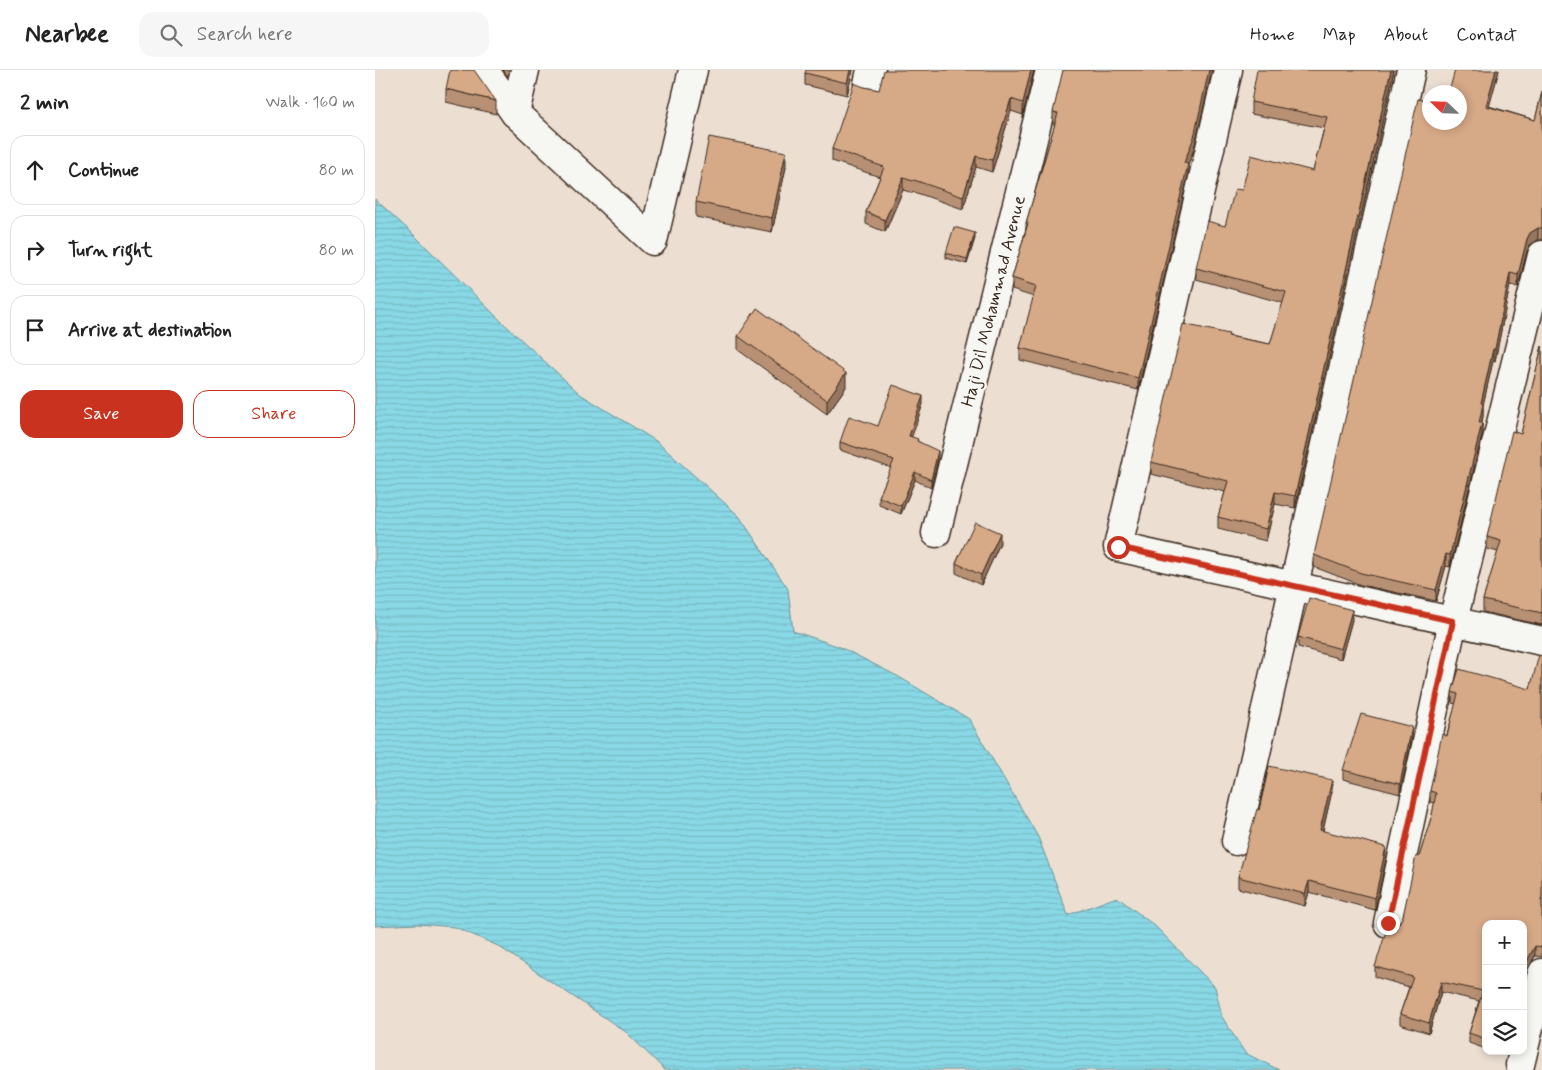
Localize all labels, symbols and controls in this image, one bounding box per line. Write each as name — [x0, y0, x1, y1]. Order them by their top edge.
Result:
search box — [139, 12, 489, 57]
text: Nearbee — [25, 19, 109, 50]
icon: search — [157, 21, 185, 49]
text: Search here — [197, 22, 293, 47]
text: Home — [1250, 23, 1295, 47]
text: Map — [1323, 23, 1356, 47]
text: About — [1384, 23, 1428, 47]
text: Contact — [1456, 23, 1517, 47]
north arrow — [1422, 85, 1467, 130]
text: 2 min — [20, 89, 69, 117]
text: Walk · 160 m — [265, 92, 355, 113]
icon: ahead — [21, 156, 49, 184]
text: Continue — [68, 158, 139, 183]
text: 80 m — [319, 160, 354, 181]
street label: Haji Dil Mohammad Avenue — [956, 193, 1032, 410]
icon: right — [21, 236, 49, 264]
text: Turn right — [68, 238, 152, 263]
text: 80 m — [319, 240, 354, 261]
icon: arrive — [21, 316, 49, 344]
text: Arrive at destination — [68, 318, 232, 343]
button: Save — [20, 390, 183, 438]
button: Share — [193, 390, 355, 438]
route start — [1107, 536, 1130, 559]
route end — [1377, 912, 1400, 935]
map controls — [1482, 920, 1527, 1055]
button: + — [1482, 920, 1527, 965]
button: − — [1482, 965, 1527, 1010]
button: layers — [1482, 1010, 1527, 1055]

